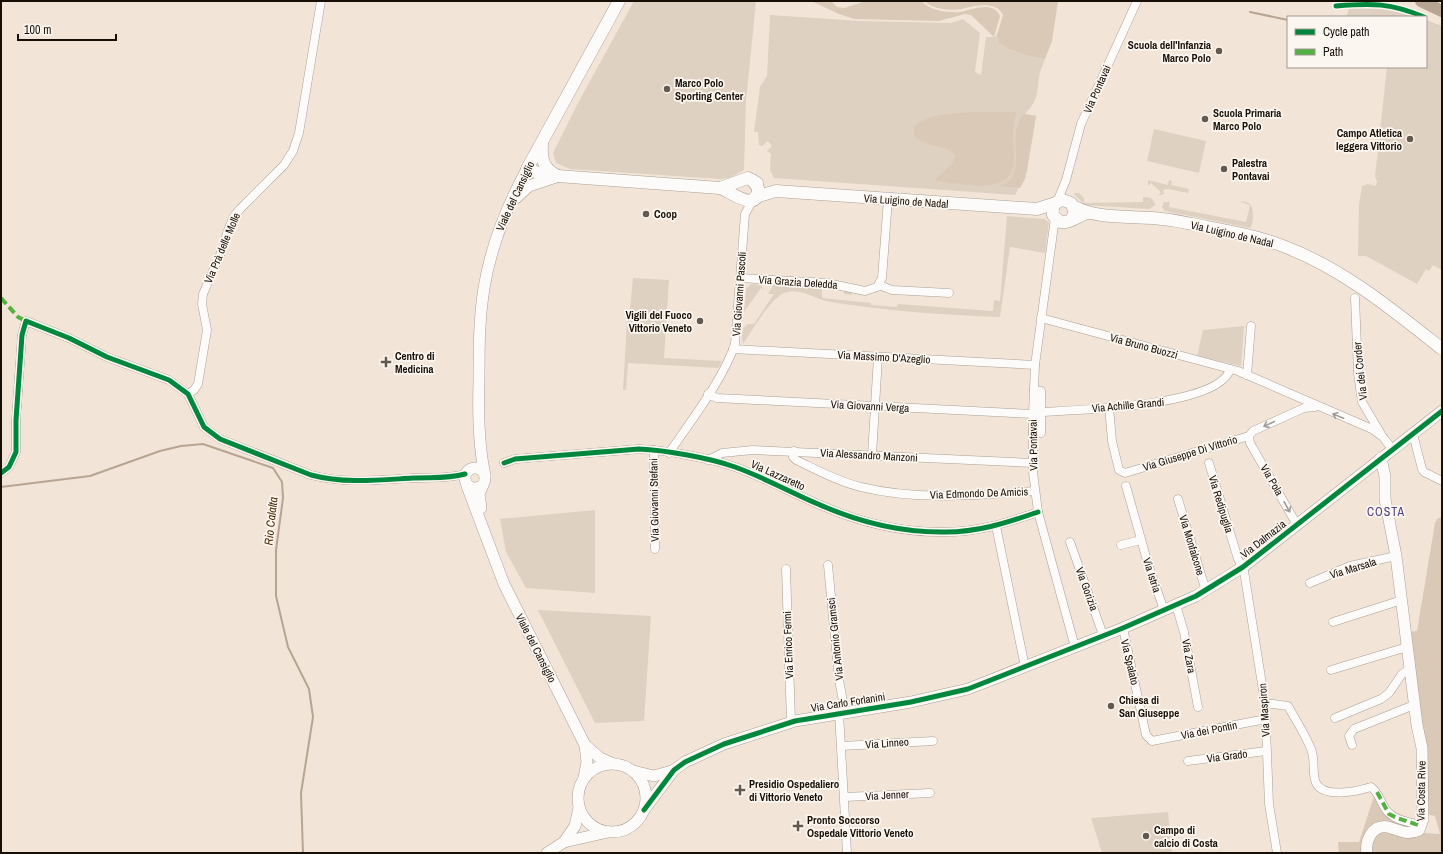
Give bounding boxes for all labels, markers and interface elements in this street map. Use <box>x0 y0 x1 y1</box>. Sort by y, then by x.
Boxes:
scale bar <box>18 16 116 42</box>
legend <box>1287 16 1427 68</box>
text: 100 m <box>24 22 51 38</box>
text: Cycle path <box>1323 24 1370 40</box>
place label: Scuola dell'Infanzia Marco Polo <box>1128 38 1211 65</box>
text: Path <box>1323 44 1343 60</box>
marker: Scuola dell'Infanzia Marco Polo <box>1214 46 1224 56</box>
street label: Via Pontavai <box>1080 63 1114 115</box>
place label: Marco Polo Sporting Center <box>675 76 744 103</box>
marker: Marco Polo Sporting Center <box>662 84 672 94</box>
place label: Scuola Primaria Marco Polo <box>1213 106 1281 133</box>
marker: Scuola Primaria Marco Polo <box>1200 114 1210 124</box>
place label: Campo Atletica leggera Vittorio <box>1336 126 1402 153</box>
marker: Campo Atletica leggera Vittorio <box>1405 134 1415 144</box>
place label: Palestra Pontavai <box>1232 156 1270 183</box>
street label: Viale del Cansiglio <box>493 159 537 233</box>
marker: Palestra Pontavai <box>1219 164 1229 174</box>
street label: Via Luigino de Nadal <box>863 191 949 211</box>
place label: Coop <box>654 207 678 221</box>
marker: Coop <box>641 209 651 219</box>
street label: Via Prà delle Molle <box>201 210 243 286</box>
street label: Via Luigino de Nadal <box>1189 218 1275 250</box>
street label: Via Giovanni Pascoli <box>729 251 749 337</box>
street label: Via Grazia Deledda <box>758 272 838 292</box>
place label: Vigili del Fuoco Vittorio Veneto <box>625 308 692 335</box>
marker: Vigili del Fuoco Vittorio Veneto <box>695 316 705 326</box>
street label: Via Bruno Buozzi <box>1108 330 1180 362</box>
street label: Via dei Corder <box>1350 341 1370 401</box>
street label: Via Massimo D'Azeglio <box>837 348 931 366</box>
place label: Centro di Medicina <box>395 349 435 376</box>
marker: Centro di Medicina <box>380 356 392 368</box>
street label: Via Achille Grandi <box>1091 395 1165 415</box>
street label: Via Giovanni Verga <box>830 397 910 415</box>
one-way arrow <box>1333 411 1345 419</box>
street label: Via Pontavai <box>1026 419 1040 471</box>
one-way arrow <box>1264 421 1276 428</box>
street label: Via Giuseppe Di Vittorio <box>1141 432 1239 474</box>
street label: Via Alessandro Manzoni <box>820 445 918 465</box>
street label: Via Lazzaretto <box>749 457 807 493</box>
street label: Via Giovanni Stefani <box>646 458 662 542</box>
street label: Via Pola <box>1257 462 1287 498</box>
street label: Via Redipuglia <box>1206 473 1236 535</box>
street label: Via Edmondo De Amicis <box>930 484 1029 502</box>
water label: Rio Calalta <box>260 495 282 546</box>
one-way arrow <box>1284 501 1291 513</box>
district label: COSTA <box>1367 504 1405 520</box>
street label: Via Monfalcone <box>1176 513 1208 577</box>
street label: Via Dalmazia <box>1237 517 1289 561</box>
street label: Via Marsala <box>1328 554 1378 582</box>
street label: Via Istria <box>1140 556 1164 594</box>
street label: Via Gorizia <box>1073 565 1101 613</box>
street label: Via Antonio Gramsci <box>824 597 846 681</box>
street label: Viale del Cansiglio <box>513 611 559 685</box>
street label: Via Enrico Fermi <box>780 611 796 679</box>
street label: Via Spalato <box>1118 638 1142 686</box>
street label: Via Zara <box>1179 638 1199 674</box>
street label: Via Maspiron <box>1255 683 1273 737</box>
street label: Via Carlo Forlanini <box>810 689 886 715</box>
place label: Chiesa di San Giuseppe <box>1119 693 1179 720</box>
marker: Chiesa di San Giuseppe <box>1106 701 1116 711</box>
street label: Via dei Pontin <box>1180 718 1238 742</box>
street label: Via Linneo <box>865 735 909 751</box>
street label: Via Grado <box>1206 747 1248 765</box>
street label: Via Costa Rive <box>1413 761 1429 821</box>
place label: Presidio Ospedaliero di Vittorio Veneto <box>749 777 840 804</box>
marker: Presidio Ospedaliero di Vittorio Veneto <box>734 784 746 796</box>
street label: Via Jenner <box>865 787 909 803</box>
place label: Pronto Soccorso Ospedale Vittorio Veneto <box>807 813 914 840</box>
marker: Pronto Soccorso Ospedale Vittorio Veneto <box>792 820 804 832</box>
place label: Campo di calcio di Costa <box>1154 823 1218 850</box>
marker: Campo di calcio di Costa <box>1141 831 1151 841</box>

